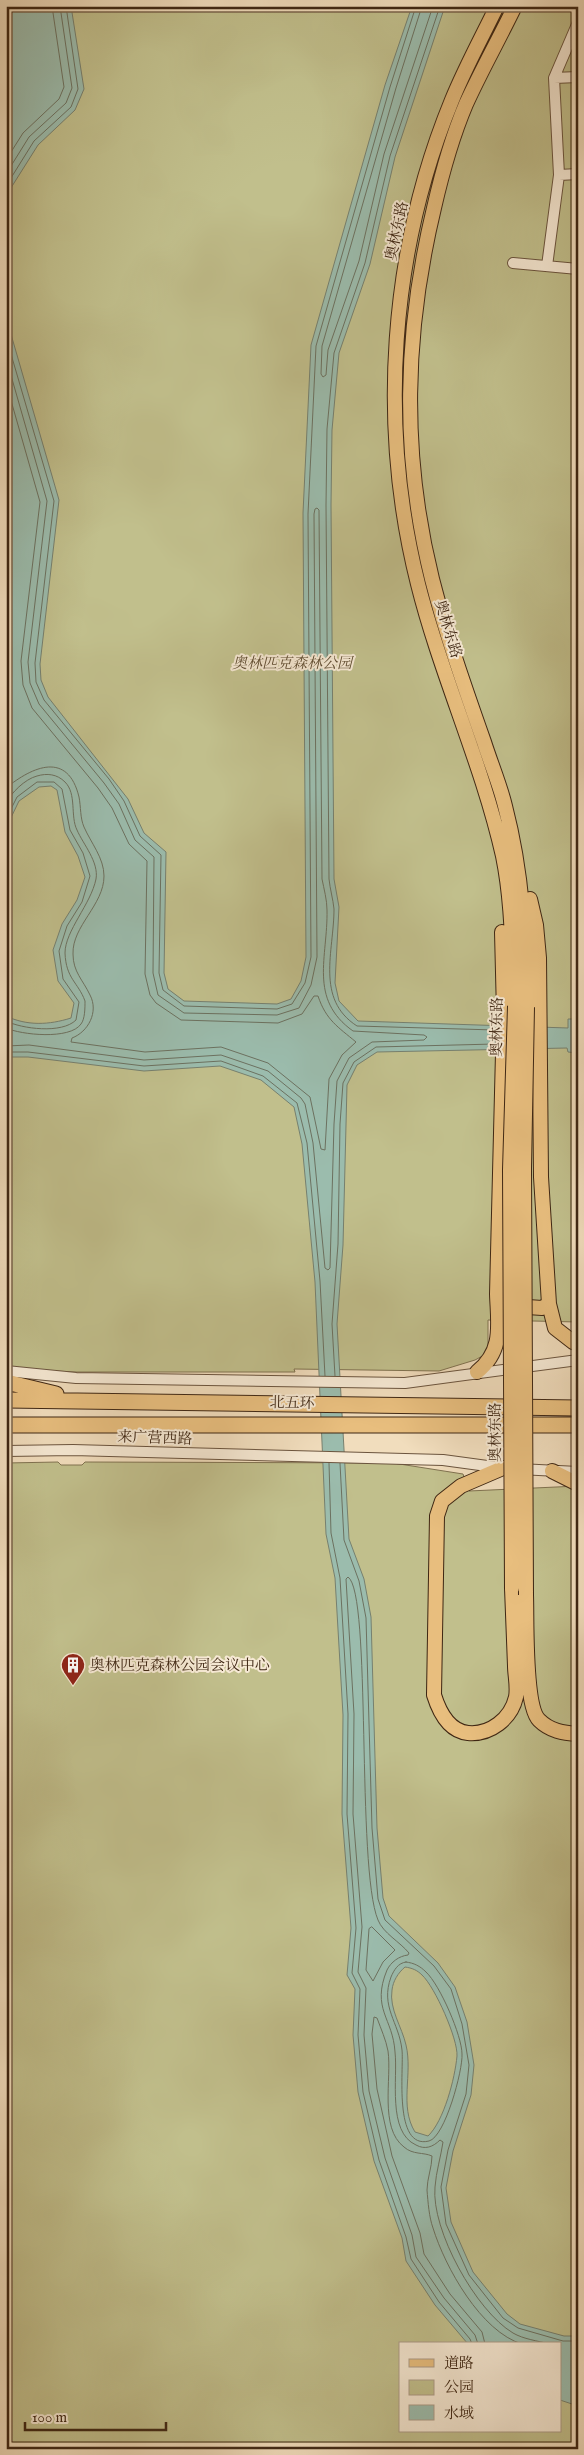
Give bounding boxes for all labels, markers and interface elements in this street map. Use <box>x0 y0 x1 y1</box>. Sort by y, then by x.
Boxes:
street label: 奥林东路 <box>381 200 413 262</box>
street label: 奥林东路 <box>430 598 466 660</box>
park label: 奥林匹克森林公园 <box>232 654 354 673</box>
street label: 奥林东路 <box>487 997 507 1057</box>
street label: 北五环 <box>269 1393 315 1413</box>
street label: 奥林东路 <box>486 1402 505 1462</box>
street label: 来广营西路 <box>117 1427 193 1449</box>
building icon: 奥林匹克森林公园会议中心 <box>60 1652 86 1686</box>
place label: 奥林匹克森林公园会议中心 <box>90 1656 270 1675</box>
legend <box>399 2342 562 2432</box>
text: 道路 <box>444 2354 474 2373</box>
text: 公园 <box>444 2378 474 2397</box>
scale bar <box>25 2400 166 2432</box>
text: 水域 <box>444 2404 474 2423</box>
text: 100 m <box>32 2408 68 2427</box>

